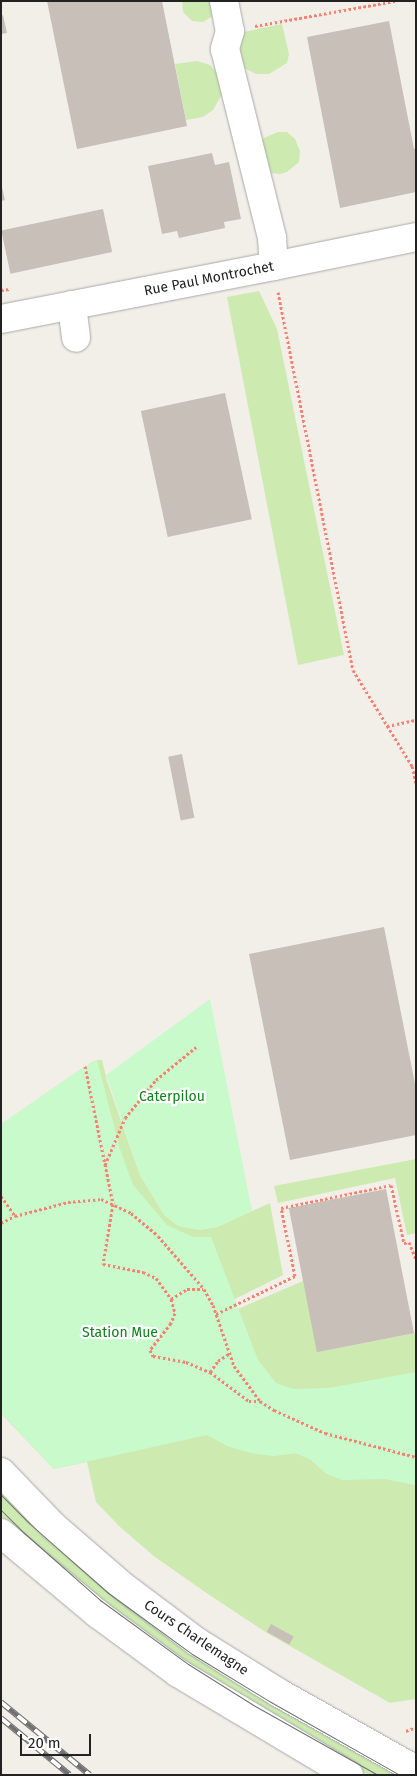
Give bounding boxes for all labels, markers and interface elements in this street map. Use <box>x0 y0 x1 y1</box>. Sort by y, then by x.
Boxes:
street label: Rue Paul Montrochet <box>143 258 275 300</box>
park label: Caterpilou <box>139 1089 205 1105</box>
park label: Station Mue <box>82 1325 158 1341</box>
street label: Cours Charlemagne <box>141 1597 251 1679</box>
scale bar <box>22 1724 94 1756</box>
text: 20 m <box>28 1734 61 1752</box>

